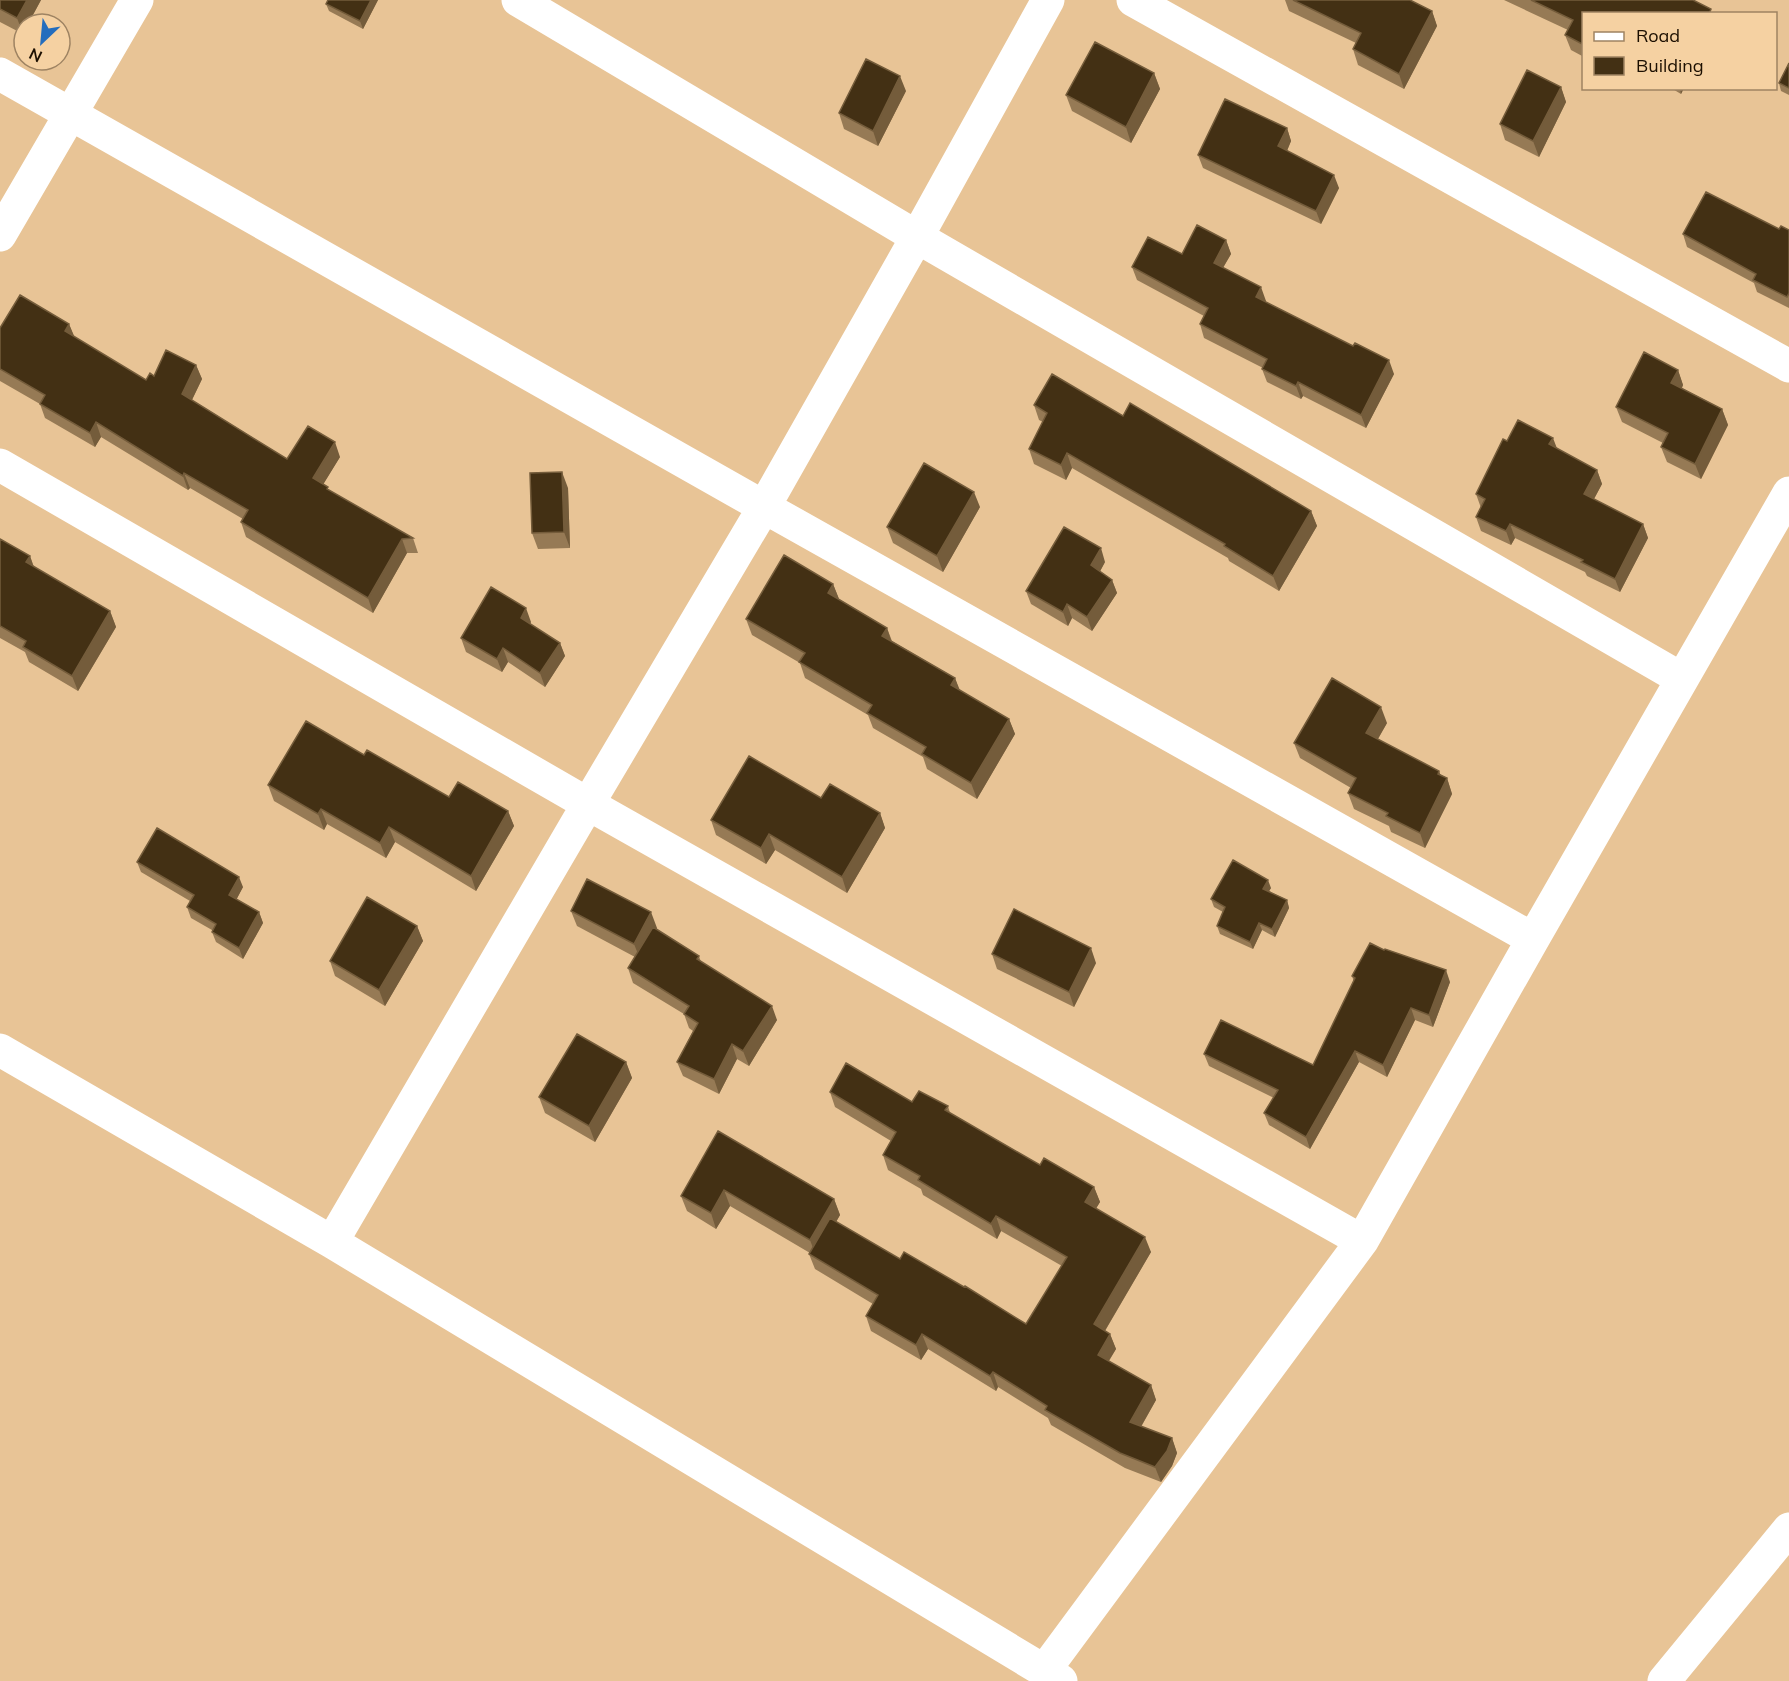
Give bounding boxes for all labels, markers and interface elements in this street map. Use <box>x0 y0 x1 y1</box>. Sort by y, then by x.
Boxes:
north arrow <box>12 12 72 72</box>
legend <box>1582 12 1777 90</box>
text: Road <box>1636 24 1680 47</box>
text: N <box>26 44 45 67</box>
text: Building <box>1636 54 1704 77</box>

